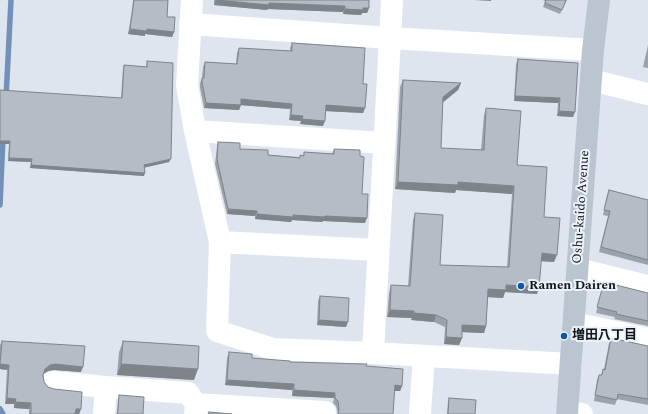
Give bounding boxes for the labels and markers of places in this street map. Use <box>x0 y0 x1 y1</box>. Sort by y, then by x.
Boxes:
place label: Ramen Dairen <box>529 278 616 294</box>
marker: Ramen Dairen <box>516 281 526 291</box>
place label: 増田八丁目 <box>572 328 637 344</box>
marker: 増田八丁目 <box>559 331 569 341</box>

